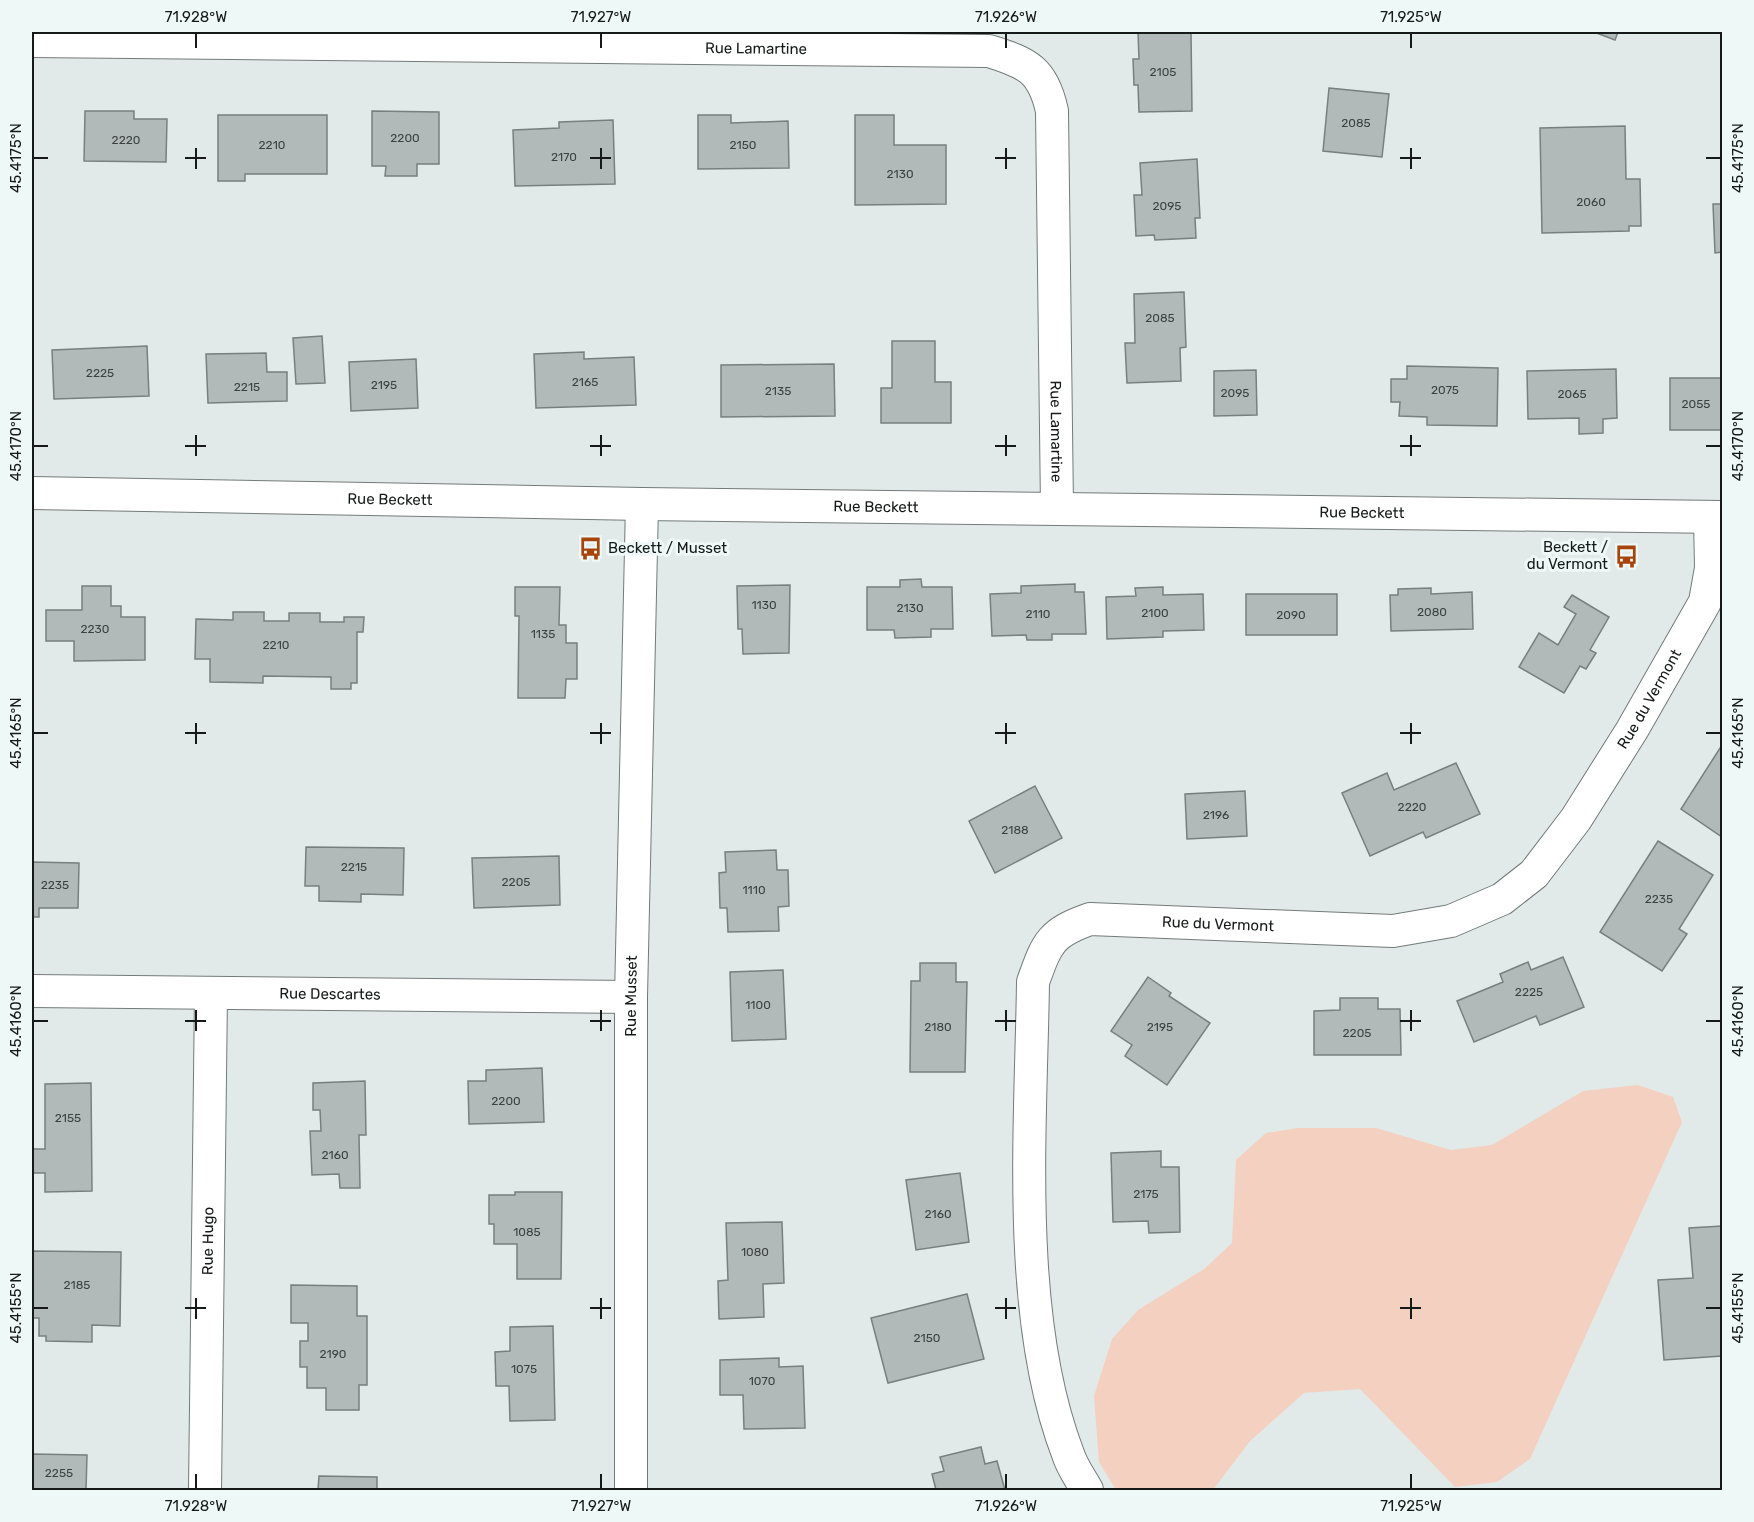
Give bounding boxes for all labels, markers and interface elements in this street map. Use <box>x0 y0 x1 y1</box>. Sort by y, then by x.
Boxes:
text: 71.928°W <box>165 8 227 26</box>
text: 71.927°W <box>571 8 631 26</box>
text: 71.926°W <box>975 8 1037 26</box>
text: 71.925°W <box>1380 8 1442 26</box>
street label: Rue Lamartine <box>705 39 807 58</box>
house number: 2105 <box>1150 65 1176 79</box>
house number: 2085 <box>1341 116 1371 130</box>
text: 45.4175°N <box>7 123 25 193</box>
text: 45.4175°N <box>1729 123 1747 193</box>
house number: 2200 <box>390 131 420 145</box>
house number: 2220 <box>112 133 140 147</box>
house number: 2210 <box>259 138 285 152</box>
house number: 2150 <box>730 138 756 152</box>
house number: 2170 <box>551 150 577 164</box>
house number: 2130 <box>886 167 914 181</box>
house number: 2060 <box>1576 195 1606 209</box>
house number: 2095 <box>1153 199 1181 213</box>
house number: 2085 <box>1145 311 1175 325</box>
house number: 2225 <box>86 366 114 380</box>
house number: 2165 <box>572 375 598 389</box>
house number: 2195 <box>371 378 397 392</box>
house number: 2215 <box>234 380 260 394</box>
street label: Rue Lamartine <box>1046 380 1066 483</box>
house number: 2075 <box>1431 383 1459 397</box>
house number: 2135 <box>765 384 791 398</box>
house number: 2095 <box>1221 386 1249 400</box>
house number: 2065 <box>1557 387 1587 401</box>
house number: 2055 <box>1682 397 1710 411</box>
text: 45.4170°N <box>7 411 25 481</box>
text: 45.4170°N <box>1729 411 1747 481</box>
street label: Rue Beckett <box>347 490 433 509</box>
street label: Rue Beckett <box>833 497 919 516</box>
street label: Rue Beckett <box>1319 503 1405 522</box>
bus stop icon: Beckett / Musset <box>577 535 603 561</box>
place label: Beckett / du Vermont <box>1527 538 1608 573</box>
place label: Beckett / Musset <box>608 539 727 557</box>
bus stop icon: Beckett / du Vermont <box>1613 543 1639 569</box>
house number: 1130 <box>751 598 777 612</box>
house number: 2130 <box>896 601 924 615</box>
house number: 2080 <box>1417 605 1447 619</box>
house number: 2100 <box>1141 606 1169 620</box>
house number: 2110 <box>1026 607 1050 621</box>
house number: 2090 <box>1276 608 1306 622</box>
house number: 2230 <box>81 622 109 636</box>
house number: 1135 <box>531 627 555 641</box>
house number: 2210 <box>263 638 289 652</box>
street label: Rue du Vermont <box>1613 646 1685 752</box>
text: 45.4165°N <box>7 697 25 769</box>
text: 45.4165°N <box>1729 697 1747 769</box>
house number: 2220 <box>1398 800 1426 814</box>
house number: 2196 <box>1203 808 1229 822</box>
house number: 2188 <box>1001 823 1029 837</box>
house number: 2215 <box>341 860 367 874</box>
house number: 2205 <box>502 875 530 889</box>
house number: 2235 <box>41 878 69 892</box>
house number: 1110 <box>742 883 766 897</box>
house number: 2235 <box>1645 892 1673 906</box>
street label: Rue du Vermont <box>1162 913 1275 935</box>
street label: Rue Musset <box>622 955 641 1037</box>
street label: Rue Descartes <box>279 984 381 1003</box>
text: 45.4160°N <box>7 985 25 1057</box>
house number: 2225 <box>1515 985 1543 999</box>
text: 45.4160°N <box>1729 985 1747 1057</box>
house number: 1100 <box>745 998 771 1012</box>
house number: 2180 <box>924 1020 952 1034</box>
house number: 2195 <box>1147 1020 1173 1034</box>
house number: 2205 <box>1343 1026 1371 1040</box>
house number: 2200 <box>491 1094 521 1108</box>
house number: 2155 <box>55 1111 81 1125</box>
house number: 2160 <box>321 1148 349 1162</box>
house number: 2175 <box>1133 1187 1159 1201</box>
street label: Rue Hugo <box>199 1207 217 1275</box>
house number: 2160 <box>924 1207 952 1221</box>
house number: 1085 <box>513 1225 541 1239</box>
house number: 1080 <box>741 1245 769 1259</box>
text: 45.4155°N <box>7 1272 25 1344</box>
text: 45.4155°N <box>1729 1272 1747 1344</box>
house number: 2185 <box>64 1278 90 1292</box>
house number: 2150 <box>914 1331 940 1345</box>
house number: 2190 <box>320 1347 346 1361</box>
house number: 1075 <box>511 1362 537 1376</box>
house number: 1070 <box>749 1374 775 1388</box>
house number: 2255 <box>45 1466 73 1480</box>
text: 71.928°W <box>165 1497 227 1515</box>
text: 71.927°W <box>571 1497 631 1515</box>
text: 71.926°W <box>975 1497 1037 1515</box>
text: 71.925°W <box>1380 1497 1442 1515</box>

